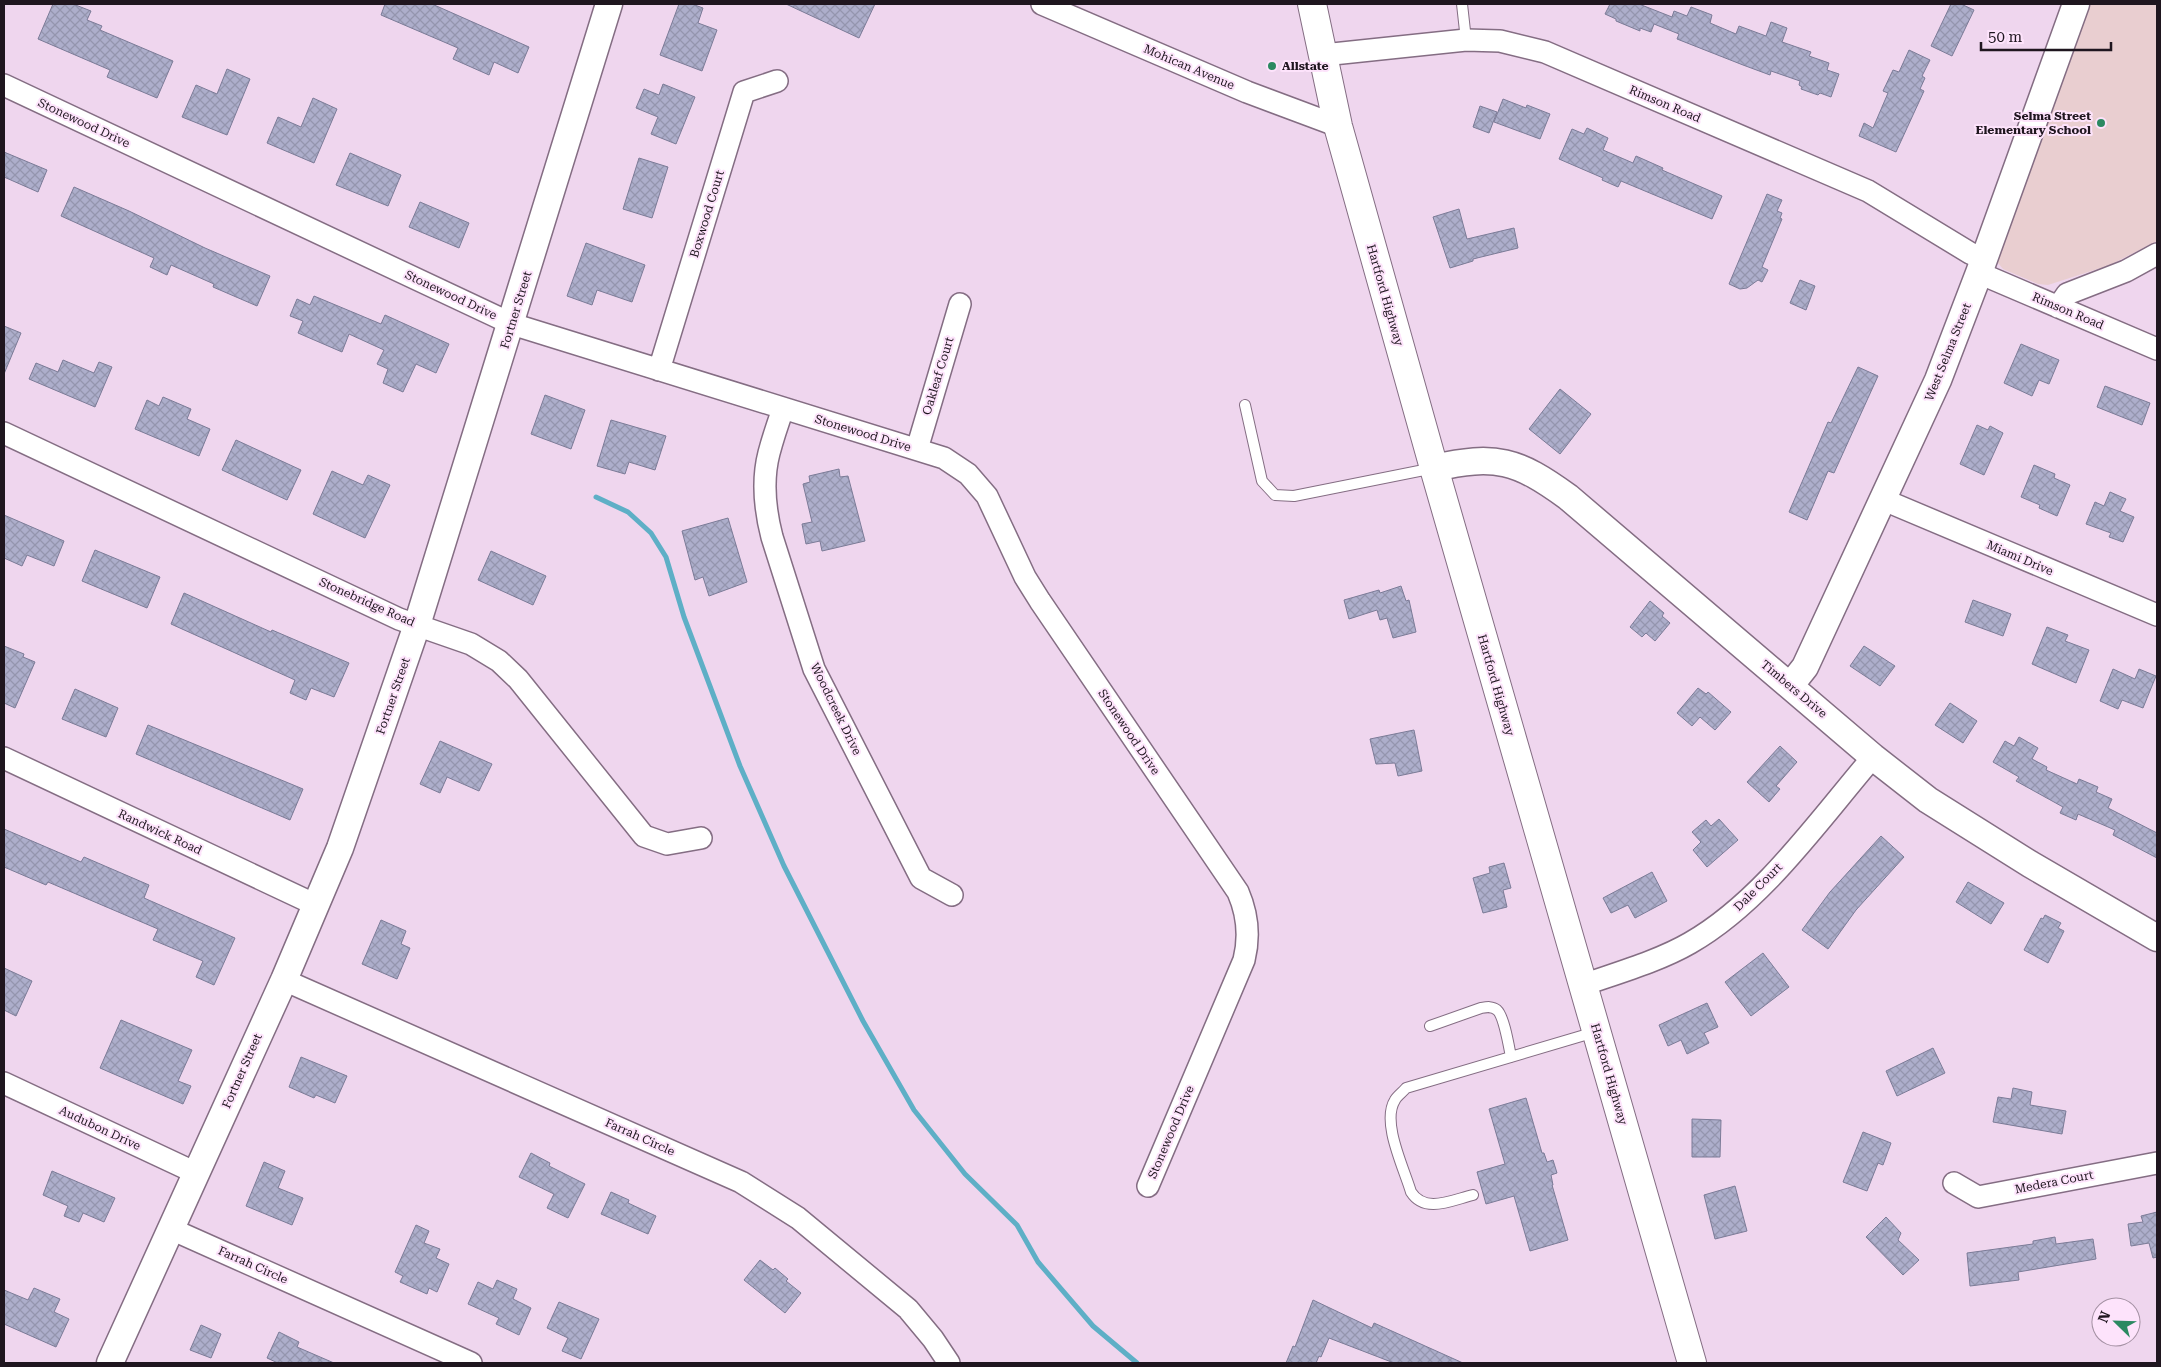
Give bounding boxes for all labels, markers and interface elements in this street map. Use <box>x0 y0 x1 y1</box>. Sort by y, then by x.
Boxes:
scale bar <box>1981 20 2111 52</box>
text: 50 m <box>1988 28 2023 46</box>
street label: Mohican Avenue <box>1141 42 1237 93</box>
place label: Allstate <box>1282 59 1329 73</box>
marker: Allstate <box>1266 60 1278 72</box>
street label: Rimson Road <box>1627 83 1703 125</box>
street label: Stonewood Drive <box>36 96 133 151</box>
place label: Selma Street Elementary School <box>1976 109 2091 137</box>
marker: Selma Street Elementary School <box>2095 117 2107 129</box>
street label: Boxwood Court <box>687 168 727 259</box>
street label: Hartford Highway <box>1364 243 1406 348</box>
street label: Stonewood Drive <box>403 268 500 323</box>
street label: Fortner Street <box>498 269 535 350</box>
street label: Rimson Road <box>2030 290 2106 332</box>
street label: West Selma Street <box>1922 301 1974 403</box>
street label: Oakleaf Court <box>919 335 957 417</box>
street label: Stonewood Drive <box>813 412 913 454</box>
street label: Miami Drive <box>1985 538 2056 578</box>
street label: Stonebridge Road <box>317 575 417 629</box>
street label: Hartford Highway <box>1475 633 1517 738</box>
street label: Fortner Street <box>373 655 413 736</box>
street label: Timbers Drive <box>1758 657 1830 721</box>
street label: Woodcreek Drive <box>808 661 865 758</box>
street label: Stonewood Drive <box>1095 687 1163 778</box>
street label: Randwick Road <box>116 806 204 858</box>
street label: Dale Court <box>1731 860 1785 914</box>
street label: Hartford Highway <box>1588 1022 1630 1127</box>
street label: Fortner Street <box>219 1031 265 1111</box>
street label: Stonewood Drive <box>1145 1083 1197 1181</box>
street label: Audubon Drive <box>57 1103 143 1153</box>
street label: Farrah Circle <box>603 1115 677 1159</box>
street label: Medera Court <box>2014 1167 2095 1196</box>
street label: Farrah Circle <box>216 1243 290 1287</box>
north arrow <box>2091 1297 2141 1347</box>
text: N <box>2095 1309 2114 1325</box>

